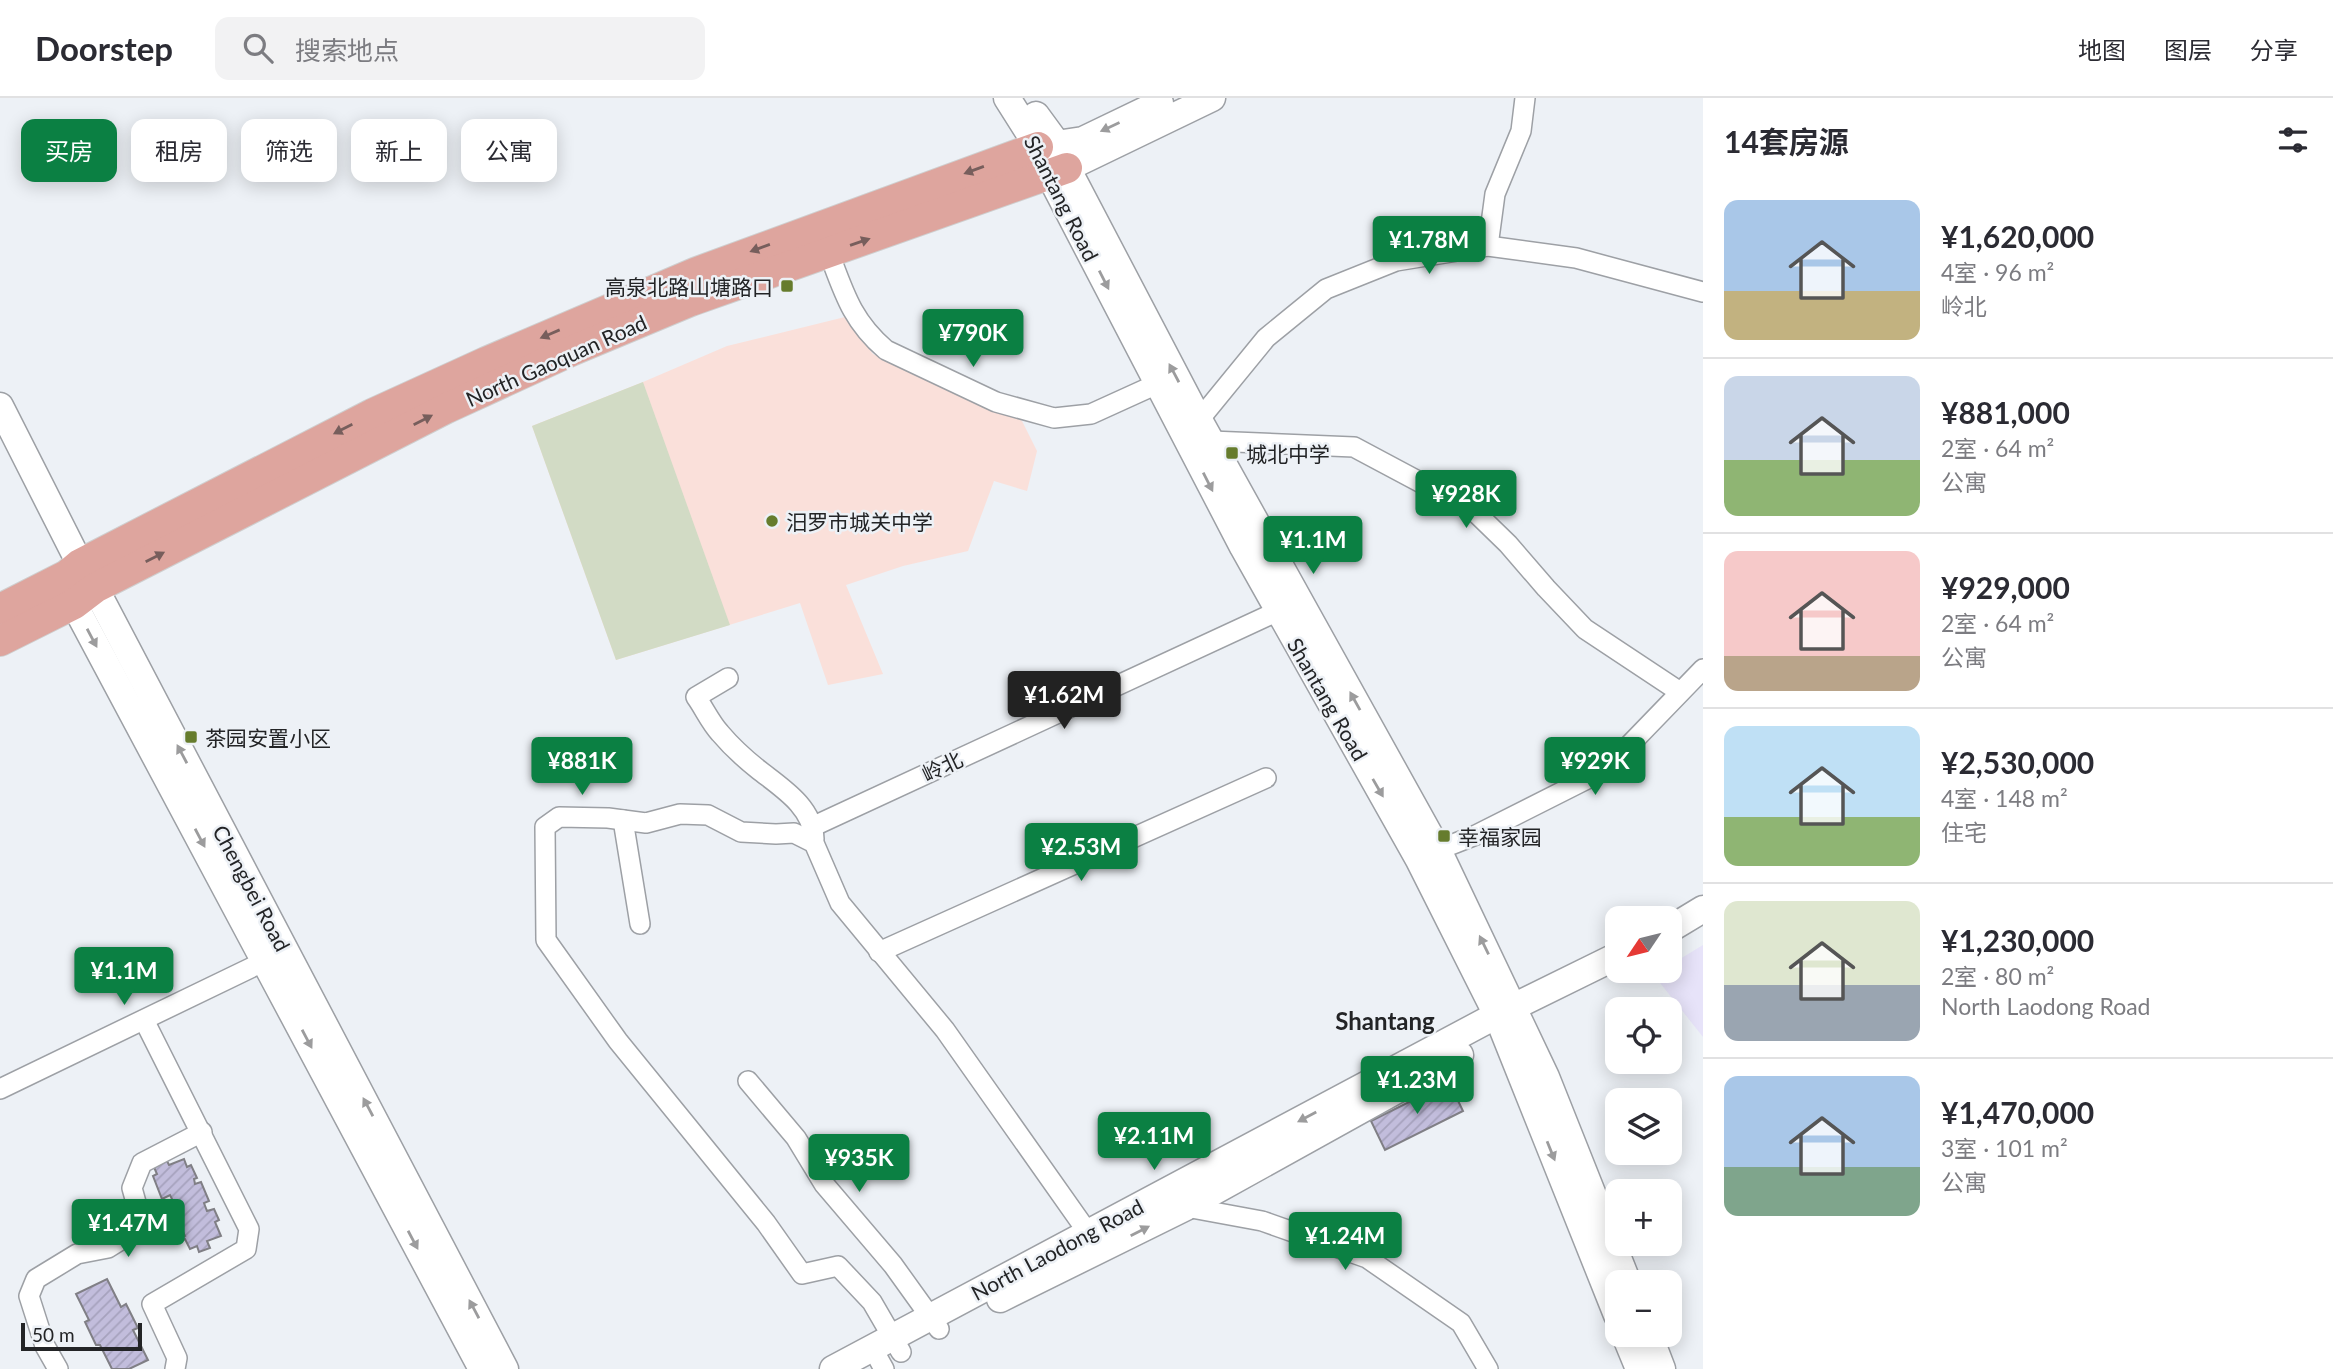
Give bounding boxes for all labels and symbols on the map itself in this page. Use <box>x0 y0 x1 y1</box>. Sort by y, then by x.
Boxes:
one-way arrow <box>1100 121 1120 133</box>
street label: Shantang Road <box>1020 131 1104 265</box>
one-way arrow <box>963 165 984 176</box>
pin: ¥1.78M <box>1372 216 1486 276</box>
one-way arrow <box>850 236 871 247</box>
one-way arrow <box>750 243 771 254</box>
one-way arrow <box>1098 270 1109 290</box>
place label: 高泉北路山塘路口 <box>605 274 773 299</box>
marker: 高泉北路山塘路口 <box>779 278 795 294</box>
street label: North Gaoquan Road <box>462 309 650 411</box>
pin: ¥790K <box>924 310 1022 369</box>
one-way arrow <box>539 329 560 340</box>
one-way arrow <box>1169 363 1180 383</box>
one-way arrow <box>413 415 433 426</box>
one-way arrow <box>332 422 352 434</box>
place label: 城北中学 <box>1246 441 1330 466</box>
marker: 城北中学 <box>1224 445 1240 461</box>
pin: ¥928K <box>1417 470 1515 530</box>
one-way arrow <box>1203 472 1214 492</box>
place label: 汨罗市城关中学 <box>786 509 933 534</box>
marker: 汨罗市城关中学 <box>764 513 780 529</box>
pin: ¥1.1M <box>1264 517 1362 576</box>
one-way arrow <box>145 552 165 563</box>
one-way arrow <box>86 628 98 648</box>
street label: Shantang Road <box>1283 633 1373 765</box>
pin: ¥1.62M <box>1007 672 1121 731</box>
one-way arrow <box>1349 691 1361 710</box>
place label: 茶园安置小区 <box>205 725 331 750</box>
marker: 茶园安置小区 <box>183 729 199 745</box>
pin: ¥881K <box>533 738 631 797</box>
pin: ¥929K <box>1546 738 1644 797</box>
one-way arrow <box>176 744 188 764</box>
street label: 岭北 <box>918 746 966 786</box>
one-way arrow <box>1372 778 1384 798</box>
street label: Chengbei Road <box>208 821 296 955</box>
pin: ¥2.53M <box>1024 824 1138 883</box>
place label: 幸福家园 <box>1458 824 1542 849</box>
one-way arrow <box>194 828 205 848</box>
marker: 幸福家园 <box>1436 828 1452 844</box>
north arrow <box>1605 906 1682 984</box>
one-way arrow <box>1478 935 1489 955</box>
pin: ¥1.1M <box>75 948 173 1007</box>
district label: Shantang <box>1335 1006 1435 1035</box>
one-way arrow <box>301 1029 312 1049</box>
pin: ¥1.23M <box>1360 1056 1474 1116</box>
one-way arrow <box>362 1097 373 1117</box>
one-way arrow <box>1297 1111 1317 1122</box>
pin: ¥2.11M <box>1097 1112 1211 1172</box>
pin: ¥935K <box>810 1134 908 1194</box>
one-way arrow <box>1546 1141 1557 1162</box>
street label: North Laodong Road <box>967 1193 1147 1305</box>
pin: ¥1.47M <box>71 1200 185 1259</box>
pin: ¥1.24M <box>1288 1212 1402 1272</box>
one-way arrow <box>1130 1225 1150 1236</box>
one-way arrow <box>408 1230 419 1250</box>
one-way arrow <box>468 1298 480 1318</box>
scale bar <box>21 1320 142 1352</box>

